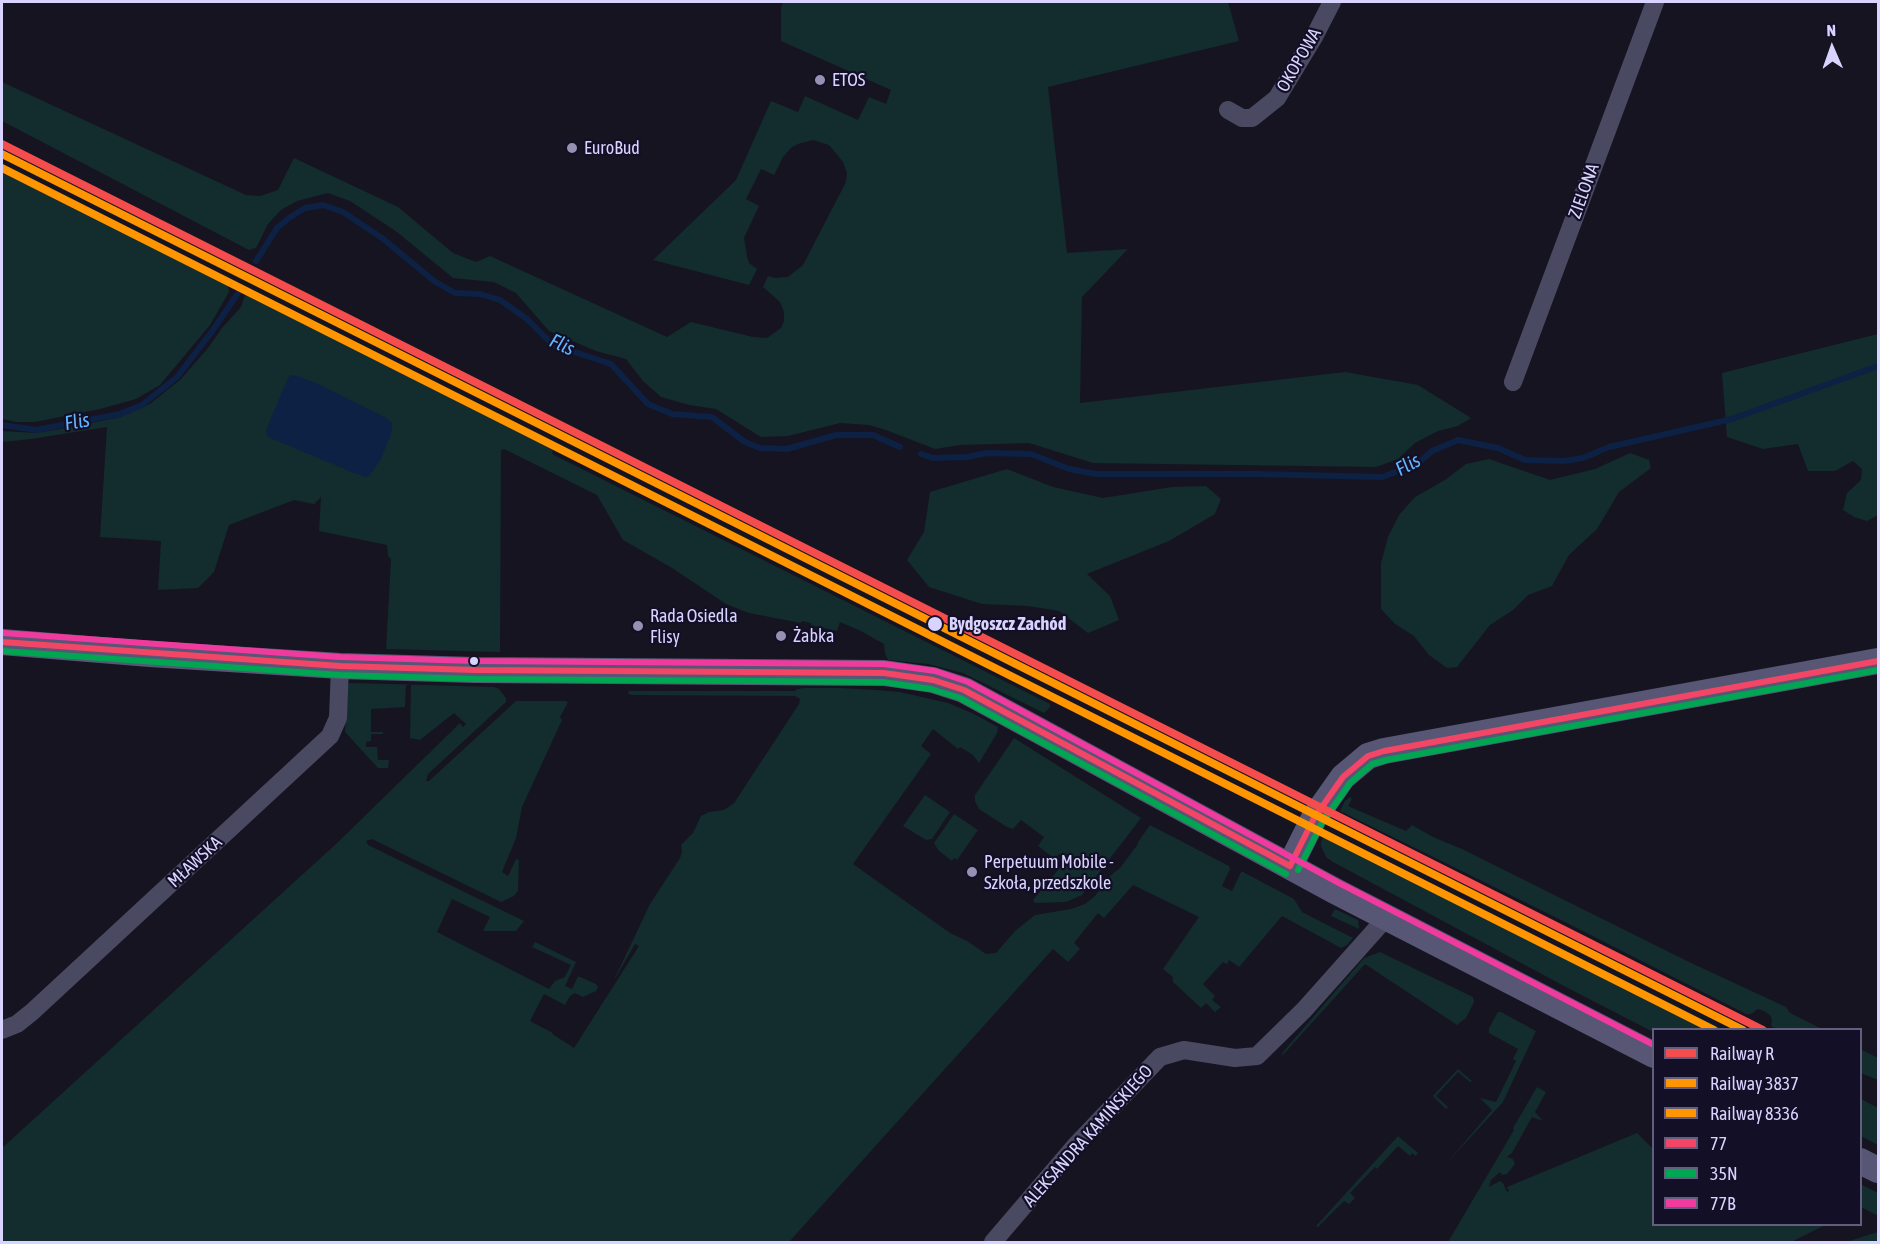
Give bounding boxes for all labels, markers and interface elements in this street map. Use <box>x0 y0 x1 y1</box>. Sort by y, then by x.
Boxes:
north arrow <box>1802 18 1862 78</box>
text: N <box>1826 21 1836 39</box>
street label: OKOPOWA <box>1272 24 1326 96</box>
place label: ETOS <box>832 69 865 91</box>
marker: ETOS <box>813 73 827 87</box>
place label: EuroBud <box>584 137 640 159</box>
marker: EuroBud <box>565 141 579 155</box>
street label: ZIELONA <box>1564 161 1604 221</box>
water label: Flis <box>546 329 578 361</box>
water label: Flis <box>63 408 91 436</box>
water label: Flis <box>1391 449 1425 481</box>
place label: Rada Osiedla Flisy <box>650 605 737 648</box>
place label: Bydgoszcz Zachód <box>949 613 1066 635</box>
marker: Bydgoszcz Zachód <box>926 615 944 633</box>
marker: Rada Osiedla Flisy <box>631 619 645 633</box>
place label: Żabka <box>793 625 834 647</box>
marker: Żabka <box>774 629 788 643</box>
unlabelled marker <box>468 655 480 667</box>
street label: MŁAWSKA <box>164 832 226 892</box>
place label: Perpetuum Mobile - Szkoła, przedszkole <box>984 851 1114 894</box>
marker: Perpetuum Mobile - Szkoła, przedszkole <box>965 865 979 879</box>
legend <box>1652 1028 1862 1226</box>
text: Railway R <box>1710 1043 1774 1064</box>
street label: ALEKSANDRA KAMIŃSKIEGO <box>1019 1061 1157 1211</box>
text: Railway 3837 <box>1710 1073 1799 1094</box>
text: Railway 8336 <box>1710 1103 1799 1124</box>
text: 77 <box>1710 1133 1727 1154</box>
text: 35N <box>1710 1163 1738 1184</box>
text: 77B <box>1710 1193 1735 1214</box>

